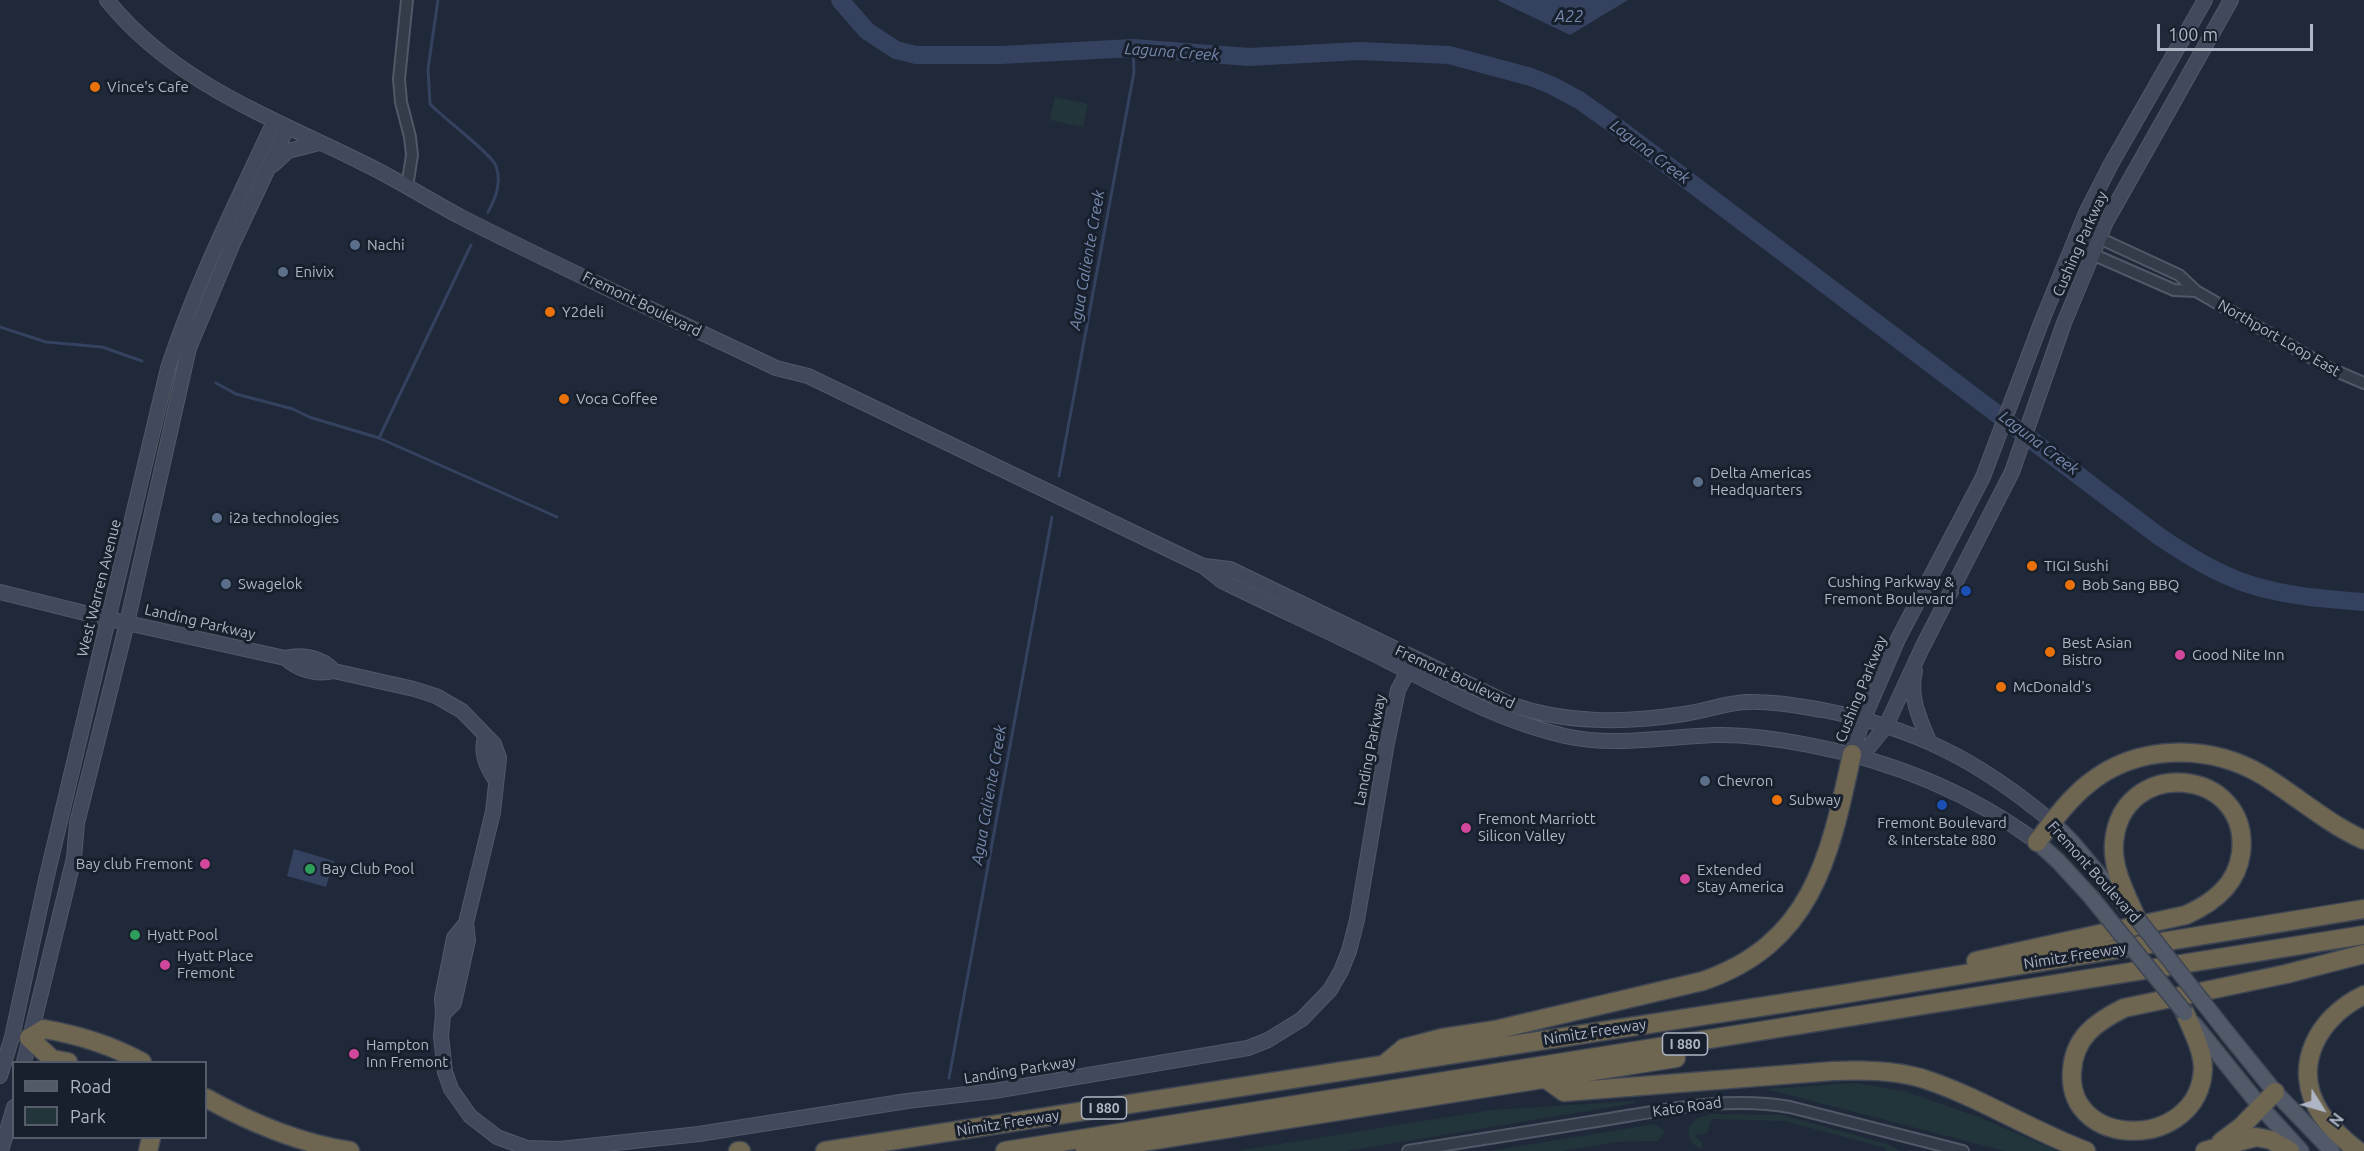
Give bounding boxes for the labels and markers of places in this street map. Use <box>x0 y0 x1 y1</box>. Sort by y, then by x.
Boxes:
place label: Vince's Cafe <box>107 78 189 96</box>
marker: Vince's Cafe <box>88 80 102 94</box>
place label: Nachi <box>367 236 405 254</box>
marker: Nachi <box>348 238 362 252</box>
place label: Enivix <box>295 263 334 281</box>
marker: Enivix <box>276 265 290 279</box>
place label: Y2deli <box>562 303 604 321</box>
marker: Y2deli <box>543 305 557 319</box>
place label: Voca Coffee <box>576 390 658 408</box>
marker: Voca Coffee <box>557 392 571 406</box>
place label: Delta Americas Headquarters <box>1710 464 1811 499</box>
marker: Delta Americas Headquarters <box>1691 475 1705 489</box>
place label: i2a technologies <box>229 509 339 527</box>
marker: i2a technologies <box>210 511 224 525</box>
place label: TIGI Sushi <box>2044 557 2109 575</box>
marker: TIGI Sushi <box>2025 559 2039 573</box>
place label: Cushing Parkway & Fremont Boulevard <box>1824 573 1954 608</box>
place label: Swagelok <box>238 575 302 593</box>
place label: Bob Sang BBQ <box>2082 576 2179 594</box>
marker: Swagelok <box>219 577 233 591</box>
marker: Bob Sang BBQ <box>2063 578 2077 592</box>
marker: Cushing Parkway & Fremont Boulevard <box>1959 584 1973 598</box>
place label: Best Asian Bistro <box>2062 634 2132 669</box>
marker: Best Asian Bistro <box>2043 645 2057 659</box>
place label: Good Nite Inn <box>2192 646 2285 664</box>
marker: Good Nite Inn <box>2173 648 2187 662</box>
place label: McDonald's <box>2013 678 2091 696</box>
marker: McDonald's <box>1994 680 2008 694</box>
place label: Chevron <box>1717 772 1773 790</box>
marker: Chevron <box>1698 774 1712 788</box>
place label: Subway <box>1789 791 1841 809</box>
marker: Subway <box>1770 793 1784 807</box>
marker: Fremont Boulevard & Interstate 880 <box>1935 798 1949 812</box>
place label: Fremont Marriott Silicon Valley <box>1478 810 1596 845</box>
place label: Fremont Boulevard & Interstate 880 <box>1877 814 2007 849</box>
marker: Fremont Marriott Silicon Valley <box>1459 821 1473 835</box>
place label: Bay club Fremont <box>76 855 193 873</box>
marker: Bay club Fremont <box>198 857 212 871</box>
place label: Bay Club Pool <box>322 860 414 878</box>
place label: Extended Stay America <box>1697 861 1784 896</box>
marker: Bay Club Pool <box>303 862 317 876</box>
marker: Extended Stay America <box>1678 872 1692 886</box>
place label: Hyatt Pool <box>147 926 218 944</box>
marker: Hyatt Pool <box>128 928 142 942</box>
place label: Hyatt Place Fremont <box>177 947 253 982</box>
marker: Hyatt Place Fremont <box>158 958 172 972</box>
place label: Hampton Inn Fremont <box>366 1036 448 1071</box>
marker: Hampton Inn Fremont <box>347 1047 361 1061</box>

